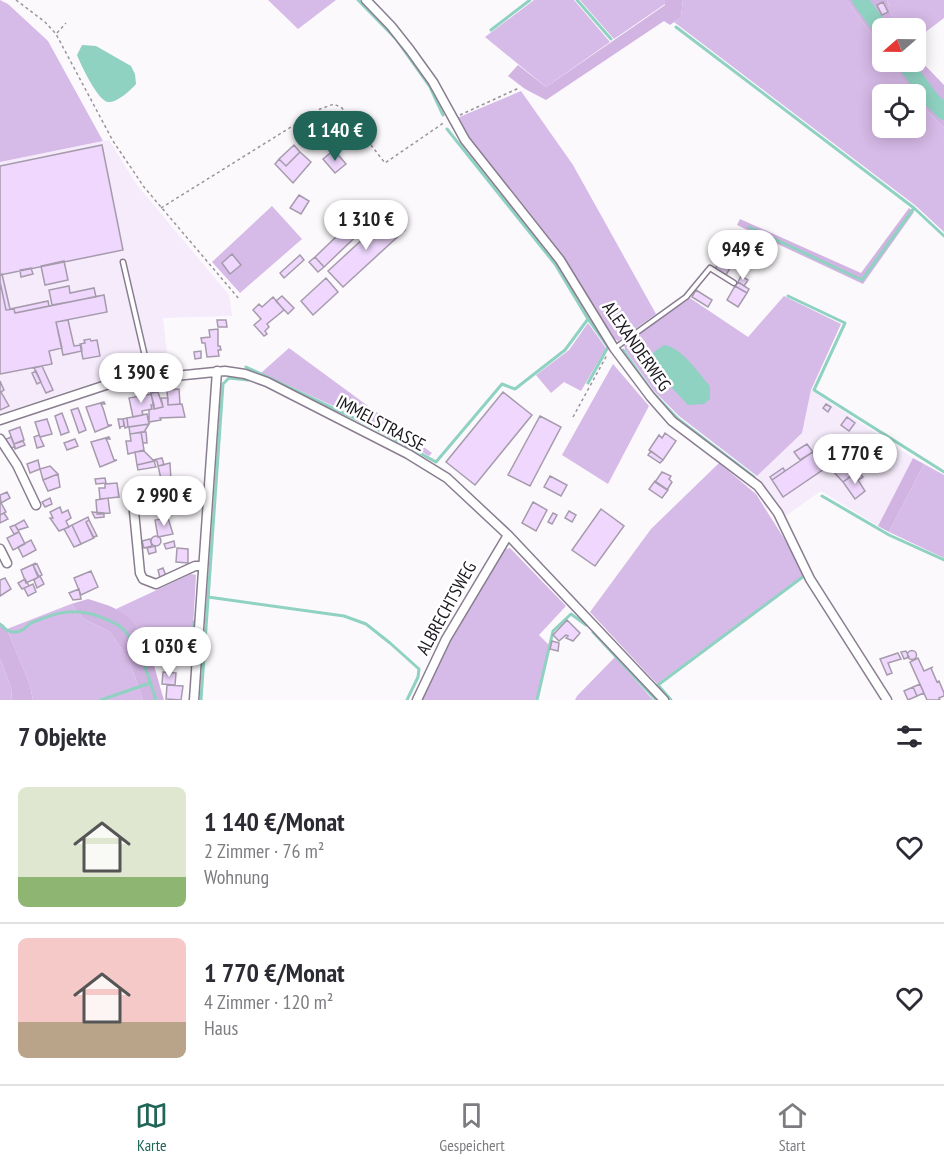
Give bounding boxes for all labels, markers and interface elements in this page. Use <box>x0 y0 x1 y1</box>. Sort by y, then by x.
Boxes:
north arrow <box>872 18 926 72</box>
map controls <box>872 18 926 138</box>
button: locate <box>872 84 926 138</box>
pin: 1 140 € <box>280 111 390 162</box>
text: 1 140 € <box>307 117 363 143</box>
pin: 1 310 € <box>311 200 421 251</box>
text: 1 310 € <box>338 206 394 232</box>
pin: 949 € <box>701 230 785 281</box>
text: 949 € <box>722 236 764 262</box>
street label: ALEXANDERWEG <box>598 297 676 395</box>
pin: 1 390 € <box>86 353 196 404</box>
text: 1 390 € <box>113 359 169 385</box>
street label: IMMELSTRASSE <box>332 390 430 456</box>
pin: 1 770 € <box>800 434 910 485</box>
text: 1 770 € <box>827 440 883 466</box>
pin: 2 990 € <box>109 476 219 527</box>
text: 2 990 € <box>136 482 192 508</box>
street label: ALBRECHTSWEG <box>411 557 481 659</box>
pin: 1 030 € <box>114 627 224 678</box>
text: 1 030 € <box>141 633 197 659</box>
text: 7 Objekte <box>18 720 107 753</box>
icon: filters <box>893 720 926 753</box>
text: 1 140 €/Monat <box>204 805 345 838</box>
icon: home <box>66 811 138 883</box>
icon: heart <box>893 831 926 864</box>
text: 2 Zimmer · 76 m² <box>204 838 324 864</box>
text: Wohnung <box>204 864 269 890</box>
text: 1 770 €/Monat <box>204 956 345 989</box>
icon: home <box>66 962 138 1034</box>
icon: heart <box>893 982 926 1015</box>
text: 4 Zimmer · 120 m² <box>204 989 333 1015</box>
text: Haus <box>204 1015 238 1041</box>
tab: Karte <box>135 1099 168 1155</box>
tab: Gespeichert <box>439 1099 505 1155</box>
tab: Start <box>776 1099 809 1155</box>

